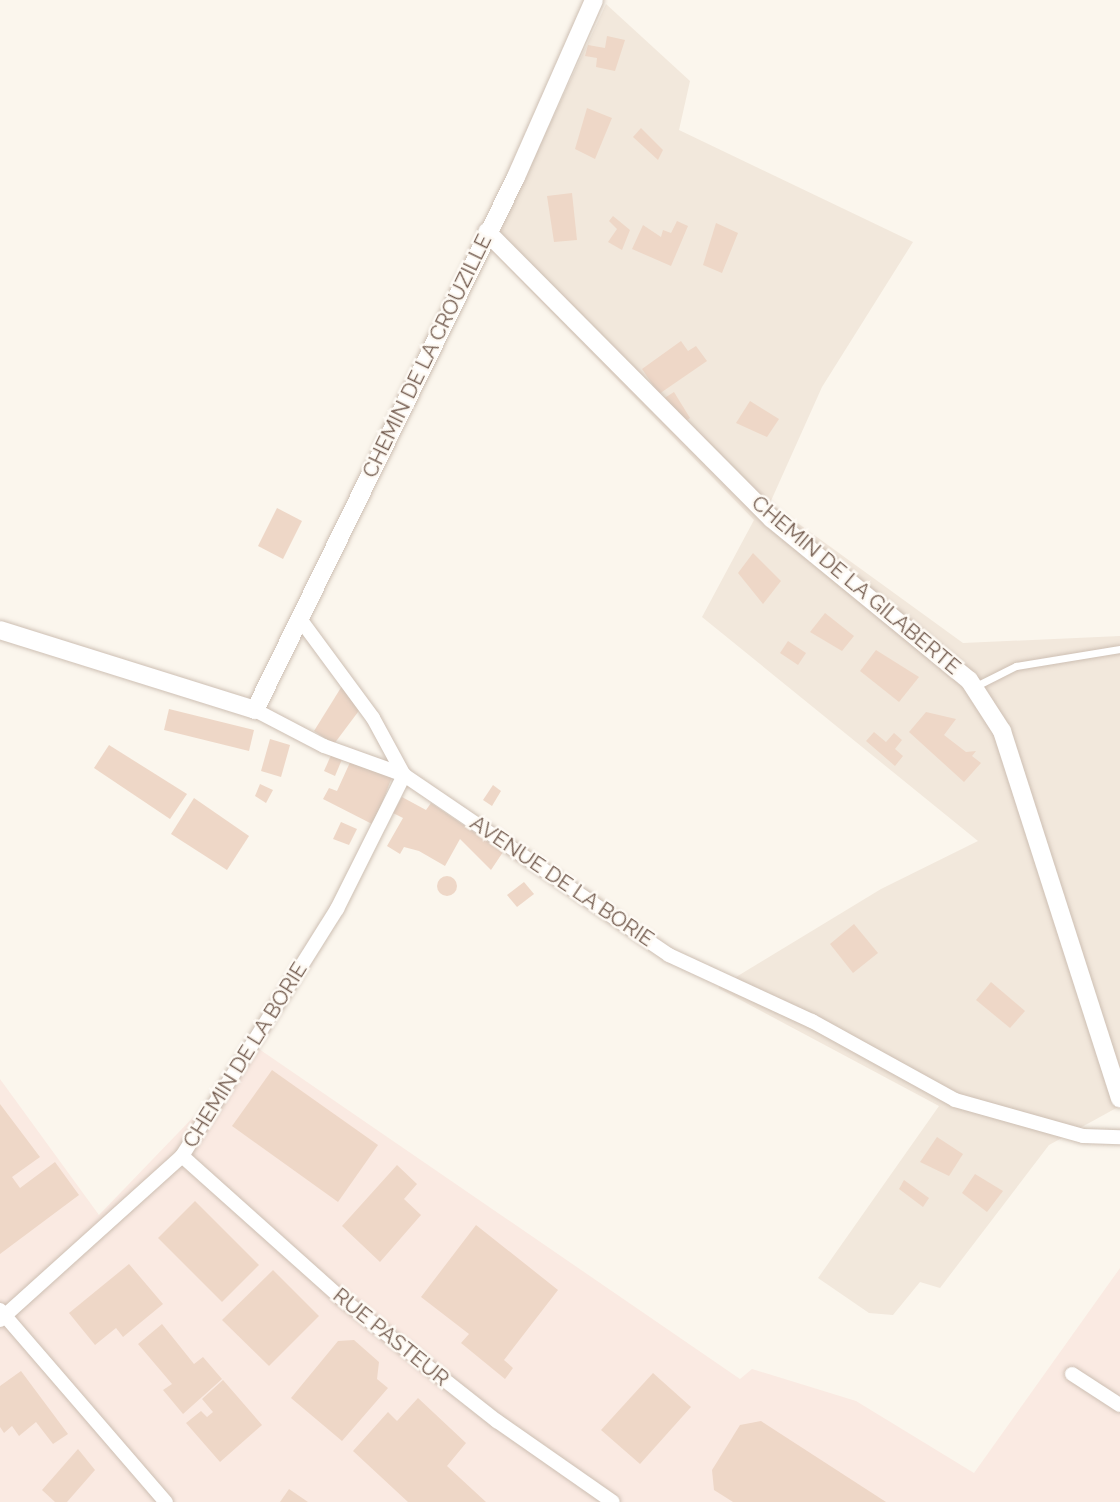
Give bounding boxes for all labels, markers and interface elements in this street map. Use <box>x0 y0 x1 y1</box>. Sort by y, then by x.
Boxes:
street label: CHEMIN DE LA CROUZILLE <box>357 230 497 482</box>
street label: CHEMIN DE LA GILABERTE <box>746 490 966 680</box>
street label: AVENUE DE LA BORIE <box>465 810 659 952</box>
street label: CHEMIN DE LA BORIE <box>178 957 312 1153</box>
street label: RUE PASTEUR <box>328 1283 454 1391</box>

